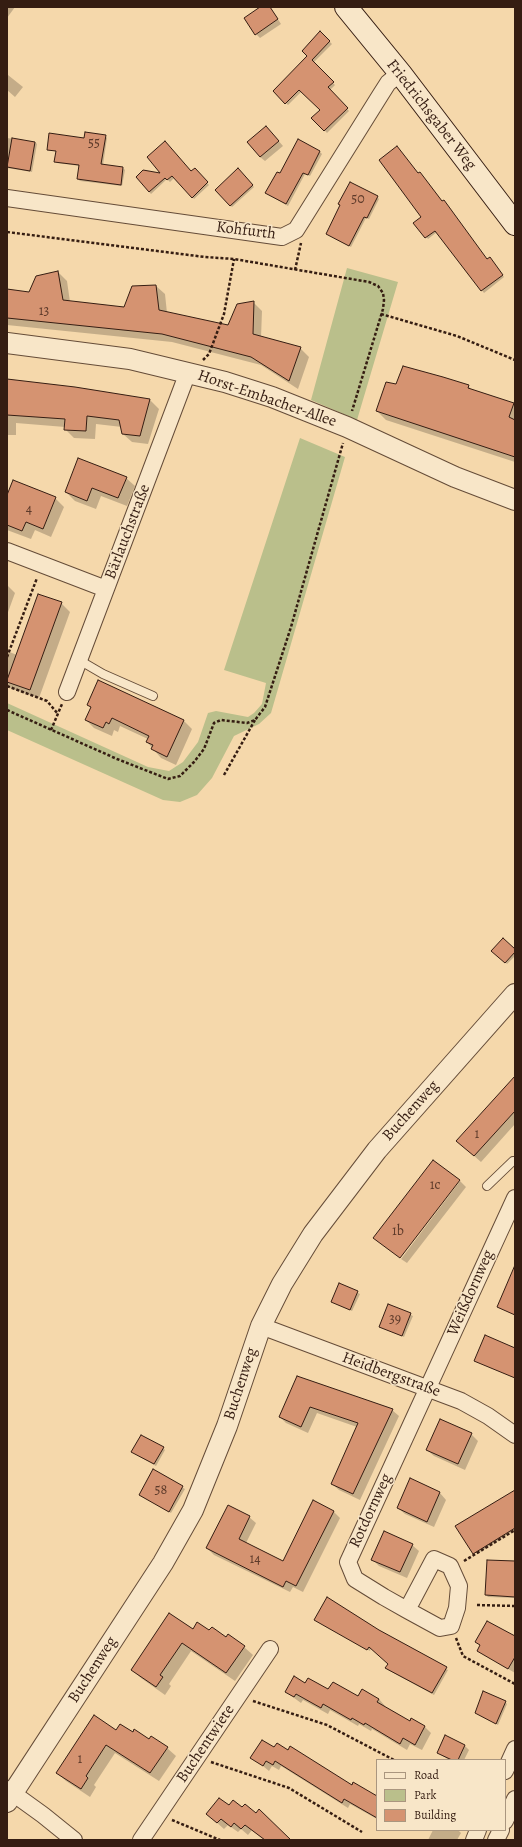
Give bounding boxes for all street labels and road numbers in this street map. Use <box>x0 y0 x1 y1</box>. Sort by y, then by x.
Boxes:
street label: Friedrichsgaber Weg <box>382 56 480 174</box>
street label: Kohfurth <box>215 218 277 244</box>
street label: Horst-Embacher-Allee <box>195 366 339 432</box>
street label: Bärlauchstraße <box>101 482 155 582</box>
street label: Buchenweg <box>379 1077 443 1145</box>
street label: Weißdornweg <box>444 1247 498 1339</box>
street label: Buchenweg <box>220 1345 262 1423</box>
street label: Heidbergstraße <box>339 1348 443 1402</box>
street label: Rotdornweg <box>345 1471 397 1551</box>
street label: Buchenweg <box>64 1633 122 1707</box>
street label: Buchentwiete <box>173 1701 239 1787</box>

